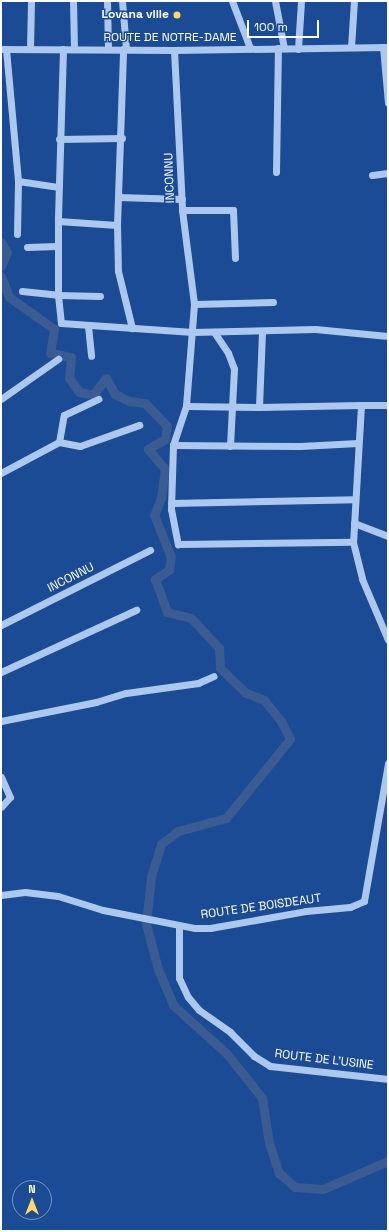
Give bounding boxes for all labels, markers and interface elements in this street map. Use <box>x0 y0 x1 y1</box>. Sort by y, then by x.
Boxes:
place label: Lovana ville <box>102 8 169 22</box>
marker: Lovana ville <box>172 10 182 20</box>
scale bar <box>249 12 321 38</box>
text: 100 m <box>254 19 288 35</box>
street label: ROUTE DE NOTRE-DAME <box>103 31 237 45</box>
street label: INCONNU <box>162 152 178 204</box>
street label: INCONNU <box>45 560 97 596</box>
street label: ROUTE DE BOISDEAUT <box>200 891 322 923</box>
street label: ROUTE DE L'USINE <box>274 1047 374 1073</box>
north arrow <box>12 1180 52 1220</box>
text: N <box>28 1182 36 1196</box>

